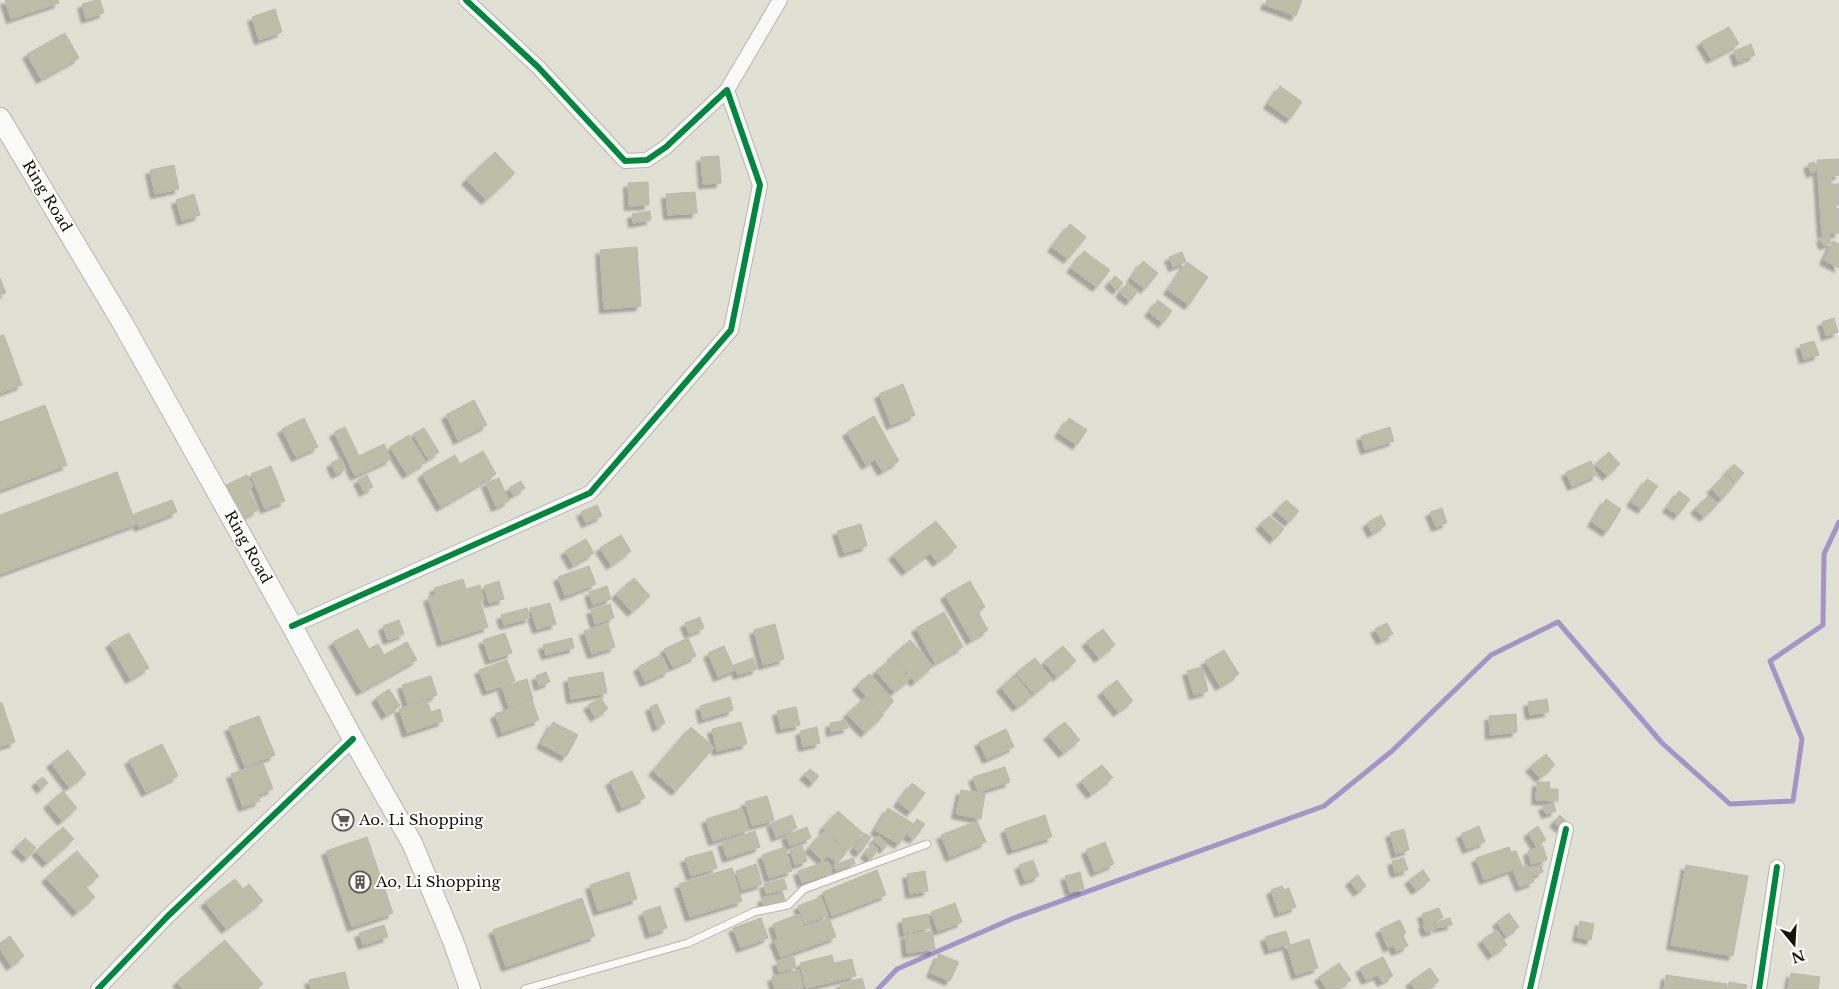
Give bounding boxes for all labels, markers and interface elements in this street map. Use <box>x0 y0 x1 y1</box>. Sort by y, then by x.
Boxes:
street label: Ring Road <box>19 156 76 235</box>
street label: Ring Road <box>221 507 276 586</box>
supermarket icon: Ao. Li Shopping <box>331 808 355 832</box>
place label: Ao. Li Shopping <box>358 810 484 829</box>
building icon: Ao, Li Shopping <box>348 870 372 894</box>
place label: Ao, Li Shopping <box>375 872 501 891</box>
north arrow <box>1769 919 1819 969</box>
text: N <box>1789 946 1807 967</box>

